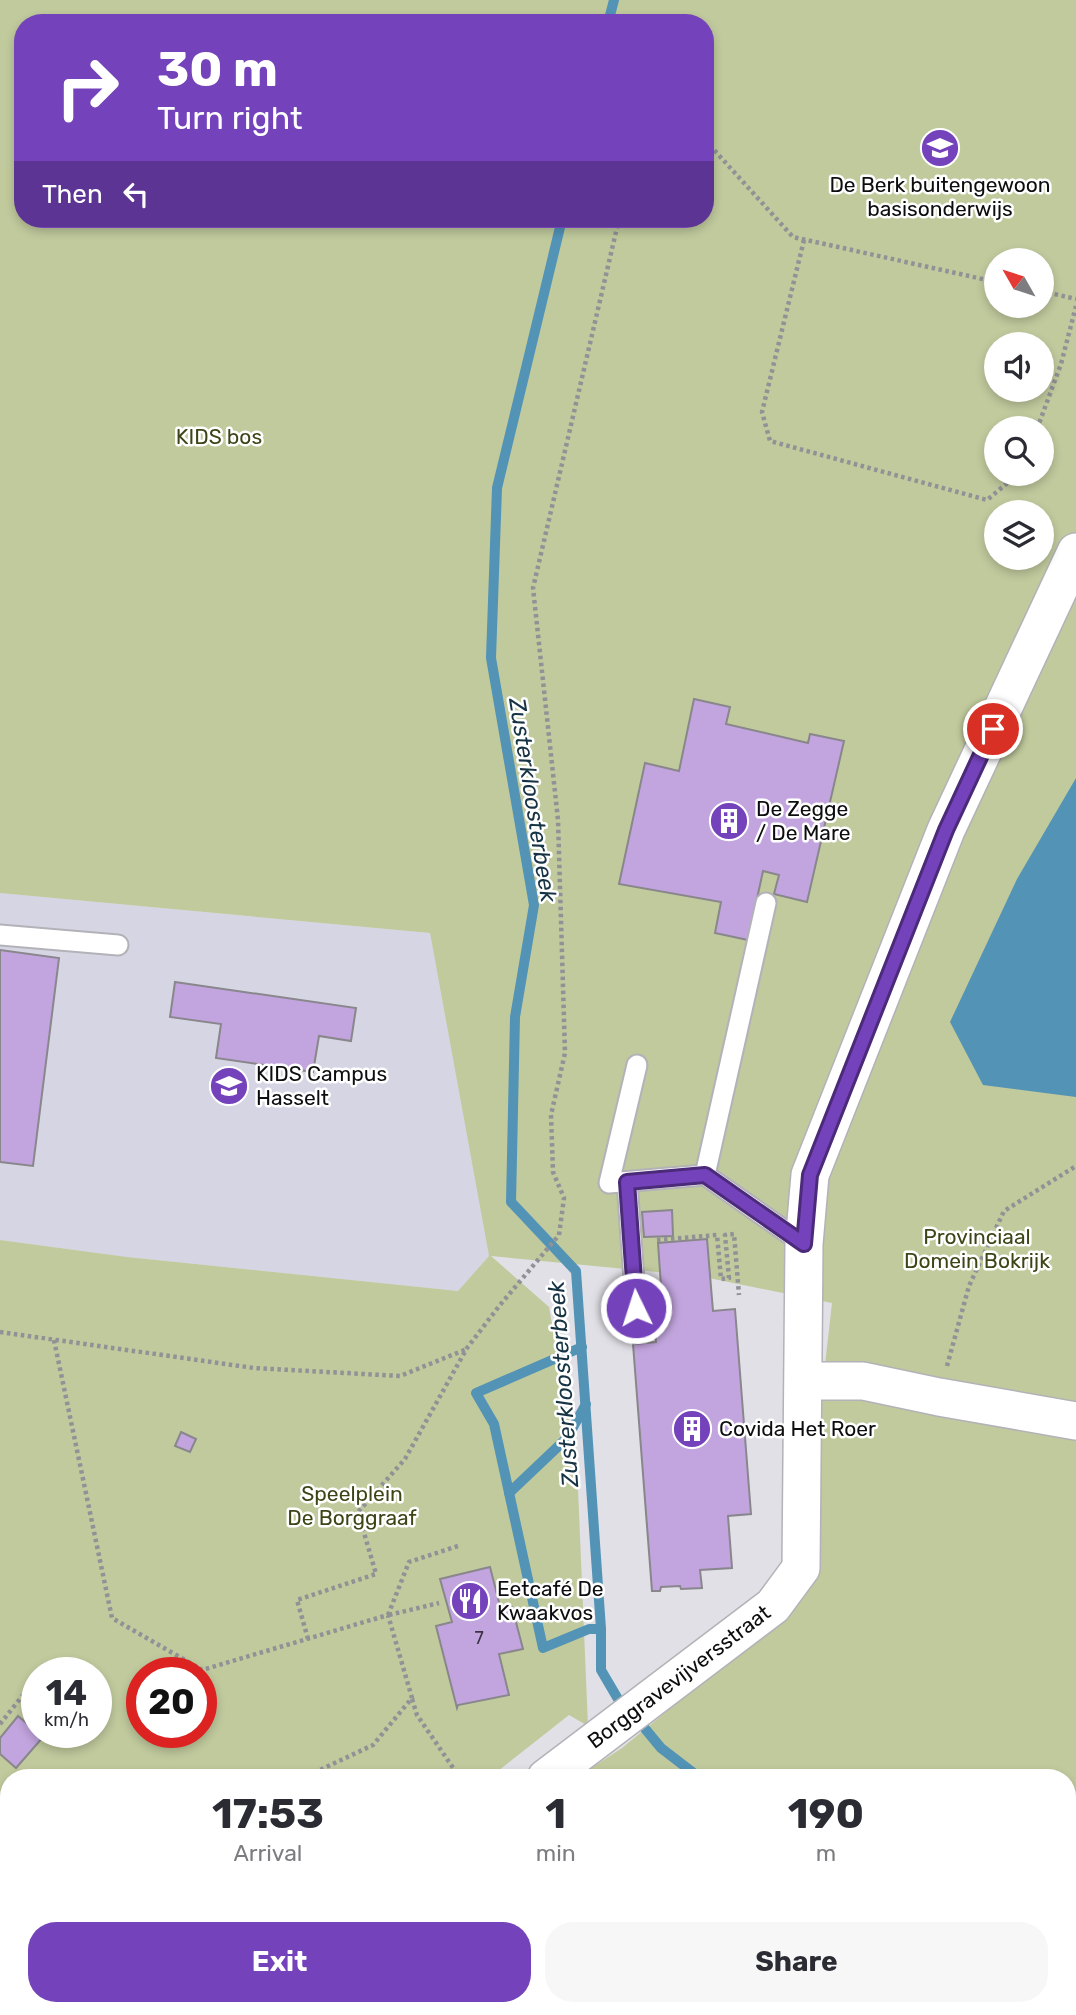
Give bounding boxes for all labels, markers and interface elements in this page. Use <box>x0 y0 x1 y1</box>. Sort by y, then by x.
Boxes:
text: 30 m <box>157 40 278 98</box>
icon: right <box>42 42 133 133</box>
text: Turn right <box>157 99 302 137</box>
school or university icon: De Berk buitengewoon basisonderwijs <box>919 127 961 169</box>
place label: De Berk buitengewoon basisonderwijs <box>829 172 1051 221</box>
icon: left <box>117 175 155 213</box>
text: Then <box>42 179 103 210</box>
north arrow <box>984 248 1054 318</box>
map controls <box>984 248 1054 570</box>
button: sound <box>984 332 1054 402</box>
button: search <box>984 416 1054 486</box>
park label: KIDS bos <box>176 424 262 449</box>
button: layers <box>984 500 1054 570</box>
water label: Zusterkloosterbeek <box>503 695 563 905</box>
pin <box>963 699 1023 759</box>
icon: arrive <box>974 710 1012 748</box>
place label: De Zegge / De Mare <box>756 796 850 845</box>
building icon: De Zegge / De Mare <box>708 800 750 842</box>
place label: KIDS Campus Hasselt <box>256 1061 387 1110</box>
school or university icon: KIDS Campus Hasselt <box>208 1065 250 1107</box>
park label: Provinciaal Domein Bokrijk <box>904 1224 1050 1273</box>
position arrow <box>599 1271 673 1345</box>
water label: Zusterkloosterbeek <box>542 1279 584 1489</box>
building icon: Covida Het Roer <box>671 1408 713 1450</box>
place label: Covida Het Roer <box>719 1416 876 1441</box>
park label: Speelplein De Borggraaf <box>287 1481 417 1530</box>
place label: Eetcafé De Kwaakvos <box>497 1576 604 1625</box>
restaurant icon: Eetcafé De Kwaakvos <box>449 1580 491 1622</box>
street label: Borggravevijversstraat <box>582 1600 775 1754</box>
house number: 7 <box>474 1627 484 1649</box>
speed limit sign: 20 <box>126 1657 217 1748</box>
text: 14 <box>46 1672 87 1714</box>
text: km/h <box>44 1709 89 1731</box>
text: 17:53 <box>212 1789 324 1839</box>
text: 1 <box>545 1789 566 1839</box>
text: 190 <box>788 1789 864 1839</box>
text: Arrival <box>233 1839 302 1867</box>
text: min <box>536 1839 576 1867</box>
text: m <box>816 1839 836 1867</box>
button: Exit <box>28 1922 531 2002</box>
button: Share <box>545 1922 1048 2002</box>

